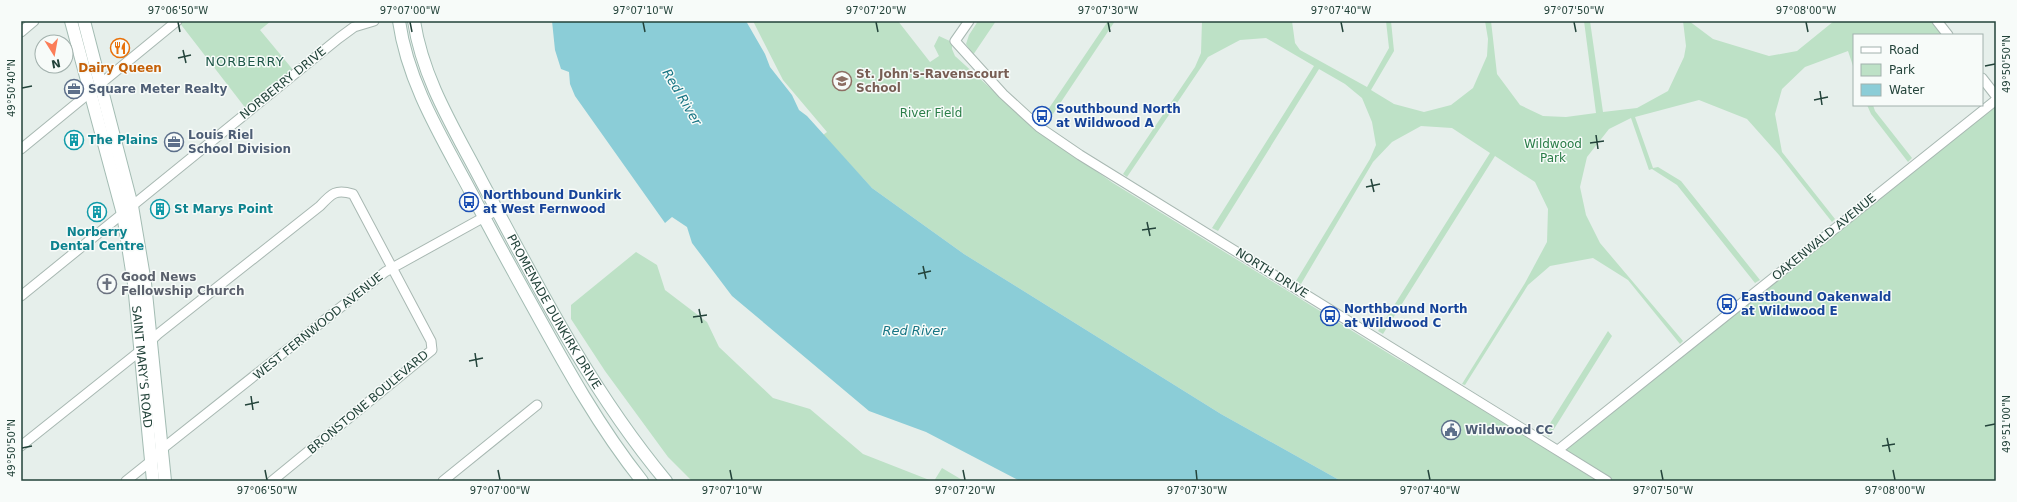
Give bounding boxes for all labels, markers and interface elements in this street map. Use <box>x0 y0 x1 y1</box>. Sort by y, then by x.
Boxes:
text: 97°06'50"W <box>148 5 208 16</box>
text: 97°07'00"W <box>380 5 440 16</box>
text: 97°07'10"W <box>613 5 673 16</box>
text: 97°07'20"W <box>846 5 906 16</box>
text: 97°07'30"W <box>1078 5 1138 16</box>
text: 97°07'40"W <box>1311 5 1371 16</box>
text: 97°07'50"W <box>1544 5 1604 16</box>
text: 97°08'00"W <box>1776 5 1836 16</box>
north arrow <box>34 34 74 74</box>
legend <box>1853 34 1983 106</box>
text: 49°50'50"N <box>2001 35 2012 93</box>
restaurant icon: Dairy Queen <box>109 37 131 59</box>
text: Road <box>1889 43 1919 57</box>
street label: NORBERRY DRIVE <box>237 44 329 122</box>
district label: NORBERRY <box>205 54 285 69</box>
text: N <box>50 56 62 71</box>
text: 49°50'40"N <box>6 59 17 117</box>
place label: Dairy Queen <box>78 61 162 75</box>
text: Park <box>1889 63 1915 77</box>
water label: Red River <box>659 66 706 129</box>
place label: St. John's-Ravenscourt School <box>856 67 1010 95</box>
school or university icon: St. John's-Ravenscourt School <box>831 70 853 92</box>
office icon: Square Meter Realty <box>63 78 85 100</box>
place label: Square Meter Realty <box>88 82 227 96</box>
text: Water <box>1889 83 1925 97</box>
place label: Southbound North at Wildwood A <box>1056 102 1181 130</box>
bus stop icon: Southbound North at Wildwood A <box>1031 105 1053 127</box>
park label: River Field <box>900 106 962 120</box>
place label: Louis Riel School Division <box>188 128 291 156</box>
building icon: The Plains <box>63 129 85 151</box>
office icon: Louis Riel School Division <box>163 131 185 153</box>
place label: The Plains <box>88 133 158 147</box>
park label: Wildwood Park <box>1524 137 1582 165</box>
place label: Northbound Dunkirk at West Fernwood <box>483 188 622 216</box>
bus stop icon: Northbound Dunkirk at West Fernwood <box>458 191 480 213</box>
street label: OAKENWALD AVENUE <box>1769 191 1879 283</box>
building icon: St Marys Point <box>149 198 171 220</box>
building icon: Norberry Dental Centre <box>86 201 108 223</box>
place label: St Marys Point <box>174 202 273 216</box>
place label: Norberry Dental Centre <box>50 225 144 253</box>
street label: PROMENADE DUNKIRK DRIVE <box>504 232 604 392</box>
street label: NORTH DRIVE <box>1233 245 1311 301</box>
street label: WEST FERNWOOD AVENUE <box>250 269 386 383</box>
place label: Good News Fellowship Church <box>121 270 244 298</box>
church icon: Good News Fellowship Church <box>96 273 118 295</box>
place label: Eastbound Oakenwald at Wildwood E <box>1741 290 1891 318</box>
bus stop icon: Eastbound Oakenwald at Wildwood E <box>1716 293 1738 315</box>
place label: Northbound North at Wildwood C <box>1344 302 1468 330</box>
street label: SAINT MARY'S ROAD <box>129 305 155 429</box>
bus stop icon: Northbound North at Wildwood C <box>1319 305 1341 327</box>
water label: Red River <box>882 323 947 338</box>
street label: BRONSTONE BOULEVARD <box>305 347 431 457</box>
text: 49°51'00"N <box>2001 395 2012 453</box>
text: 49°50'50"N <box>6 419 17 477</box>
public building icon: Wildwood CC <box>1440 419 1462 441</box>
place label: Wildwood CC <box>1465 423 1553 437</box>
text: 97°06'50"W <box>237 485 297 496</box>
text: 97°07'00"W <box>470 485 530 496</box>
text: 97°07'10"W <box>702 485 762 496</box>
text: 97°07'20"W <box>935 485 995 496</box>
text: 97°07'30"W <box>1167 485 1227 496</box>
text: 97°07'40"W <box>1400 485 1460 496</box>
text: 97°07'50"W <box>1633 485 1693 496</box>
text: 97°08'00"W <box>1865 485 1925 496</box>

